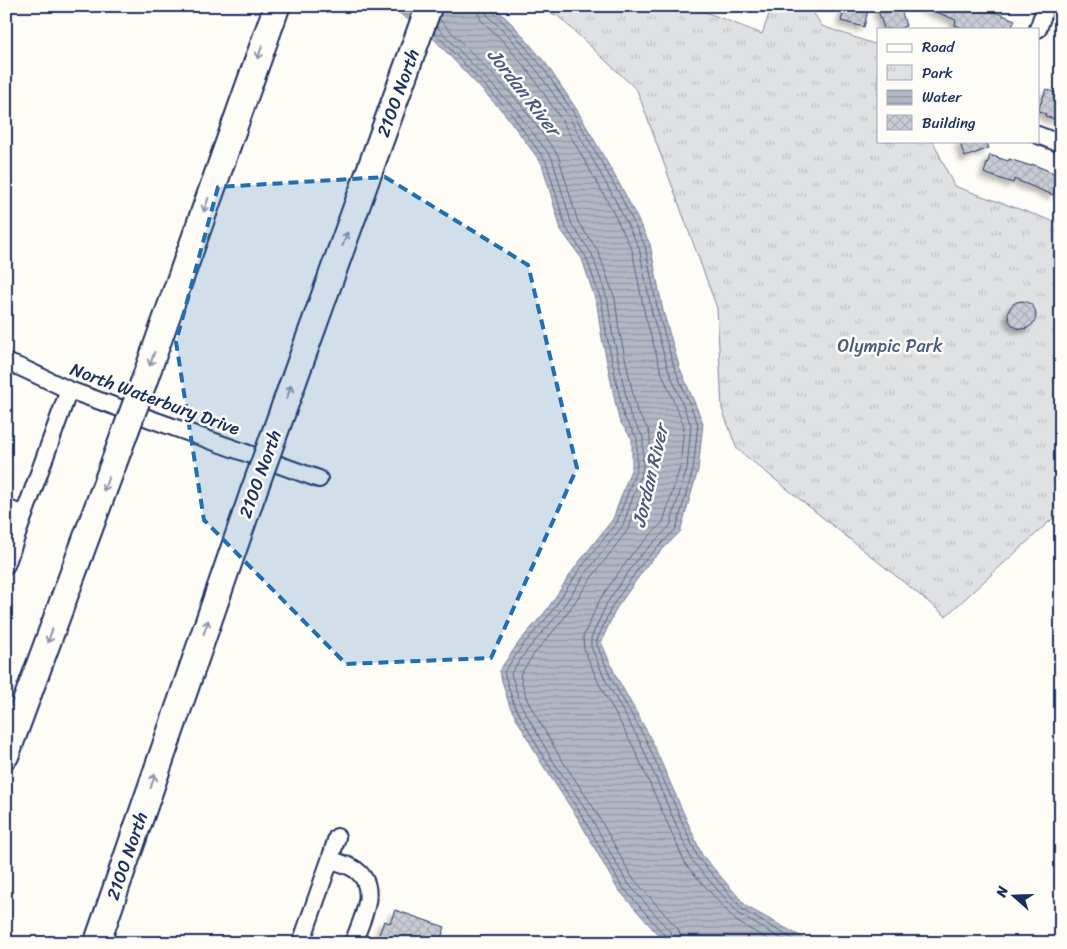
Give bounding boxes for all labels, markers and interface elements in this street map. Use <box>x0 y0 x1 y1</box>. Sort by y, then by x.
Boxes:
legend <box>877 28 1040 142</box>
text: Road <box>922 34 955 60</box>
water label: Jordan River <box>479 41 571 146</box>
one-way arrow <box>255 44 264 59</box>
street label: 2100 North <box>367 44 429 142</box>
text: Park <box>922 60 953 86</box>
text: Water <box>922 84 962 110</box>
text: Building <box>922 110 976 136</box>
one-way arrow <box>201 197 210 213</box>
one-way arrow <box>341 232 350 247</box>
park label: Olympic Park <box>838 330 943 362</box>
one-way arrow <box>147 350 156 366</box>
street label: North Waterbury Drive <box>65 353 245 445</box>
one-way arrow <box>285 385 294 400</box>
water label: Jordan River <box>622 418 679 531</box>
street label: 2100 North <box>229 425 291 523</box>
one-way arrow <box>101 476 111 491</box>
one-way arrow <box>202 620 211 636</box>
one-way arrow <box>45 628 54 644</box>
one-way arrow <box>149 774 158 789</box>
street label: 2100 North <box>97 807 157 905</box>
north arrow <box>990 872 1040 922</box>
text: N <box>989 883 1016 901</box>

